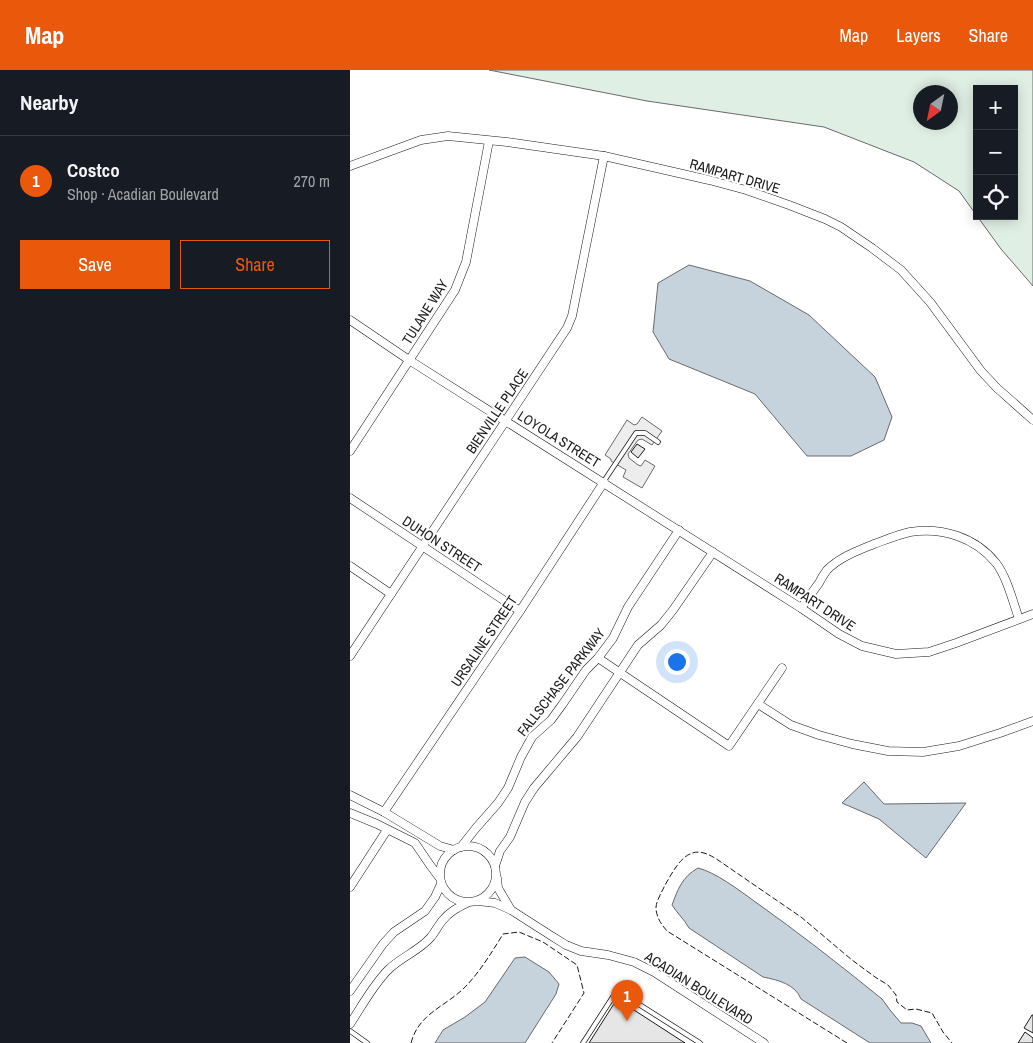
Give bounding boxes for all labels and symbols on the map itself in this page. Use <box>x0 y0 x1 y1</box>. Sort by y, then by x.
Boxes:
north arrow <box>913 85 958 130</box>
street label: RAMPART DRIVE <box>688 155 782 197</box>
street label: TULANE WAY <box>398 276 452 348</box>
street label: BIENVILLE PLACE <box>462 365 532 457</box>
street label: LOYOLA STREET <box>514 407 604 471</box>
street label: DUHON STREET <box>399 512 485 576</box>
street label: RAMPART DRIVE <box>771 569 859 635</box>
street label: URSALINE STREET <box>447 592 521 690</box>
street label: FALLSCHASE PARKWAY <box>513 624 609 740</box>
your location <box>664 649 690 675</box>
street label: ACADIAN BOULEVARD <box>641 947 756 1029</box>
pin: 1 <box>611 980 643 1021</box>

